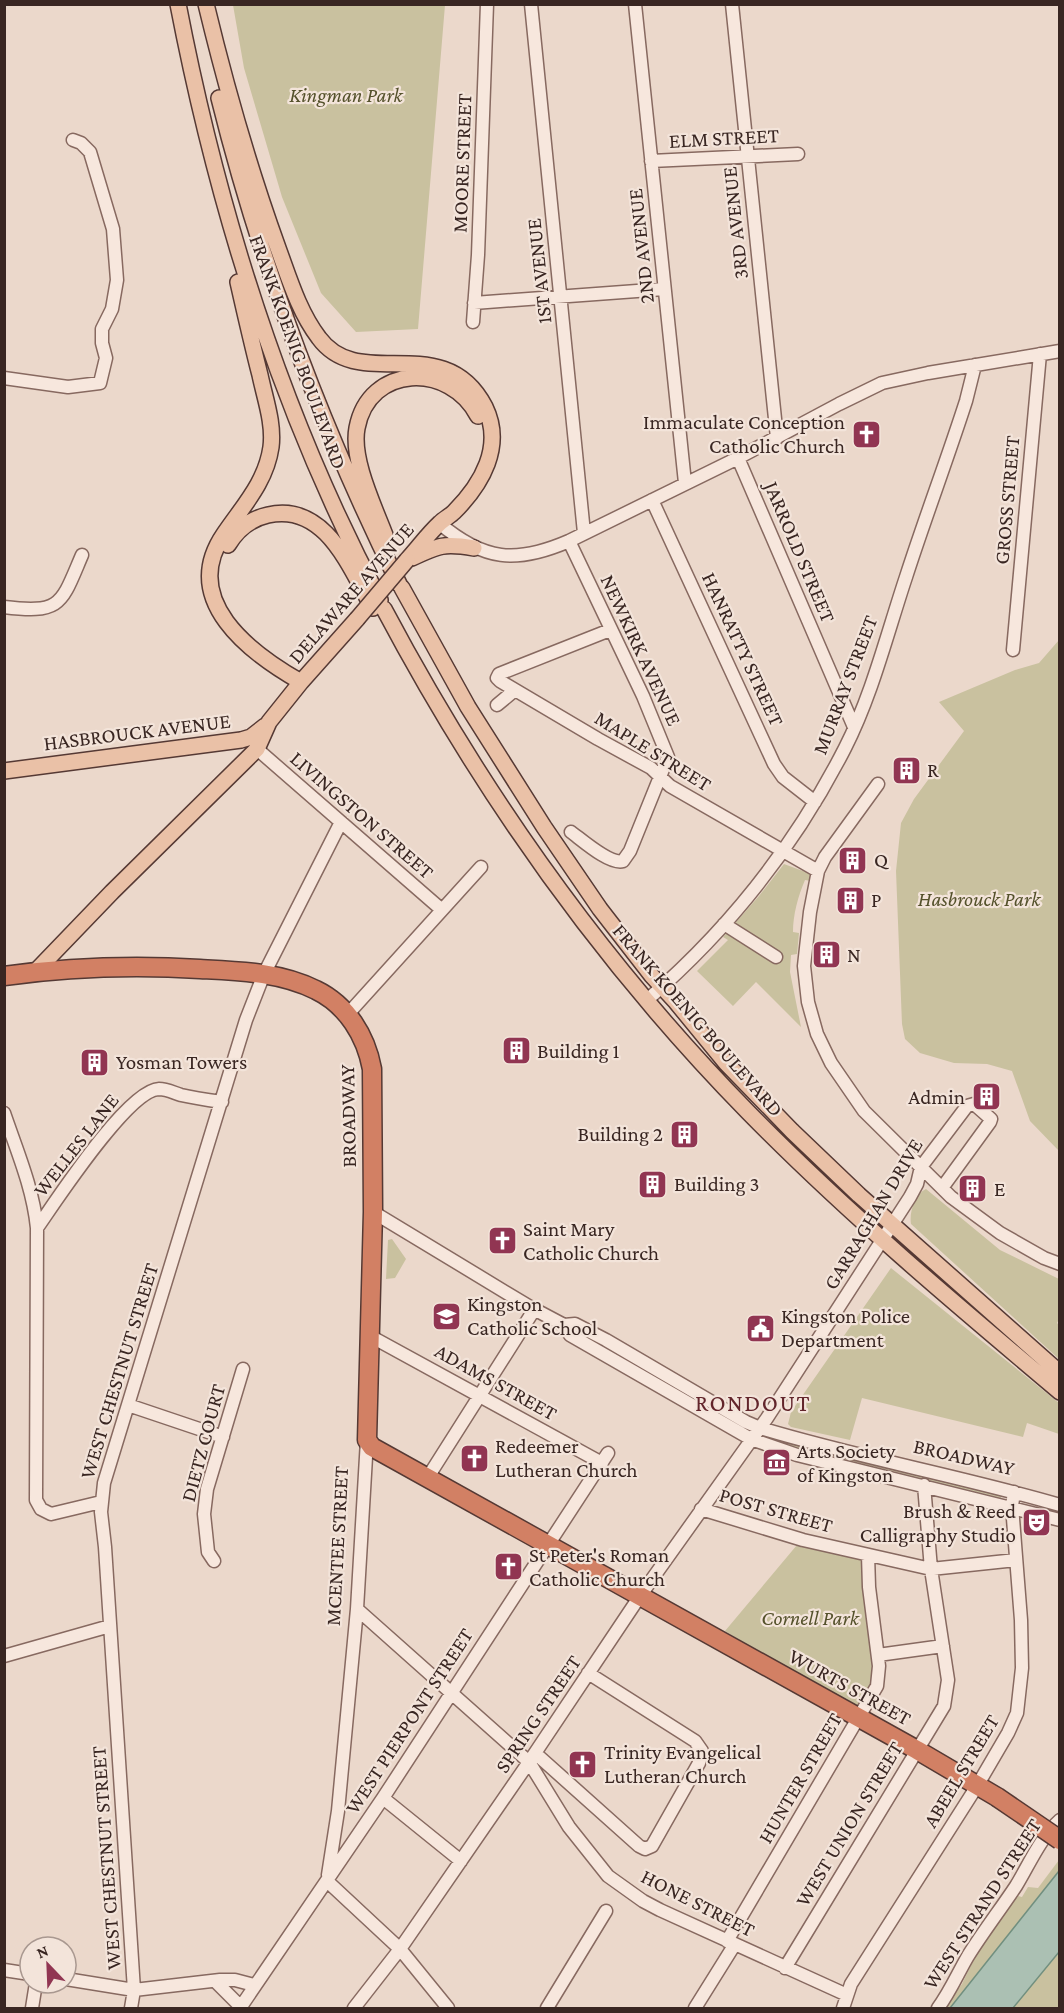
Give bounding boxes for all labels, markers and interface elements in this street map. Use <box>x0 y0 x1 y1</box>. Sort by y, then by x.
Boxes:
park label: Kingman Park <box>289 83 404 107</box>
street label: MOORE STREET <box>448 92 476 233</box>
street label: ELM STREET <box>668 123 780 153</box>
street label: 3RD AVENUE <box>717 165 753 281</box>
street label: 2ND AVENUE <box>623 187 659 305</box>
street label: 1ST AVENUE <box>522 217 556 325</box>
street label: FRANK KOENIG BOULEVARD <box>244 232 352 472</box>
place label: Immaculate Conception Catholic Church <box>643 410 845 458</box>
church icon: Immaculate Conception Catholic Church <box>850 418 882 450</box>
street label: GROSS STREET <box>989 434 1025 565</box>
street label: JARROLD STREET <box>759 476 841 627</box>
street label: DELAWARE AVENUE <box>283 518 419 668</box>
street label: HANRATTY STREET <box>697 568 789 730</box>
street label: NEWKIRK AVENUE <box>595 571 687 729</box>
street label: MURRAY STREET <box>807 612 883 758</box>
street label: MAPLE STREET <box>590 706 716 797</box>
street label: HASBROUCK AVENUE <box>42 709 232 755</box>
street label: LIVINGSTON STREET <box>285 746 439 884</box>
building icon: R <box>890 754 922 786</box>
place label: R <box>927 758 939 782</box>
building icon: Q <box>837 844 869 876</box>
place label: Q <box>874 848 889 872</box>
building icon: P <box>834 884 866 916</box>
park label: Hasbrouck Park <box>918 887 1041 911</box>
place label: P <box>871 888 882 912</box>
street label: FRANK KOENIG BOULEVARD <box>608 919 788 1121</box>
building icon: N <box>810 939 842 971</box>
place label: N <box>847 943 861 967</box>
building icon: Building 1 <box>500 1035 532 1067</box>
place label: Building 1 <box>537 1039 620 1063</box>
building icon: Yosman Towers <box>79 1046 111 1078</box>
place label: Yosman Towers <box>116 1050 247 1074</box>
street label: BROADWAY <box>335 1063 361 1168</box>
building icon: Admin <box>970 1081 1002 1113</box>
place label: Admin <box>908 1085 965 1109</box>
street label: WELLES LANE <box>28 1089 124 1201</box>
building icon: Building 2 <box>668 1118 700 1150</box>
place label: Building 2 <box>577 1122 663 1146</box>
street label: GARRAGHAN DRIVE <box>818 1134 928 1294</box>
building icon: Building 3 <box>637 1168 669 1200</box>
place label: Building 3 <box>674 1172 760 1196</box>
building icon: E <box>957 1173 989 1205</box>
place label: E <box>994 1177 1005 1201</box>
place label: Saint Mary Catholic Church <box>523 1217 659 1265</box>
church icon: Saint Mary Catholic Church <box>486 1225 518 1257</box>
street label: WEST CHESTNUT STREET <box>75 1260 163 1482</box>
place label: Kingston Catholic School <box>467 1292 597 1340</box>
school or university icon: Kingston Catholic School <box>430 1300 462 1332</box>
place label: Kingston Police Department <box>781 1304 910 1352</box>
public building icon: Kingston Police Department <box>744 1312 776 1344</box>
street label: ADAMS STREET <box>431 1339 562 1426</box>
street label: DIETZ COURT <box>176 1381 230 1504</box>
district label: RONDOUT <box>695 1389 811 1416</box>
place label: Redeemer Lutheran Church <box>495 1434 638 1482</box>
street label: BROADWAY <box>911 1434 1018 1480</box>
place label: Arts Society of Kingston <box>797 1439 896 1487</box>
church icon: Redeemer Lutheran Church <box>458 1442 490 1474</box>
museum icon: Arts Society of Kingston <box>760 1447 792 1479</box>
street label: MCENTEE STREET <box>321 1465 353 1627</box>
street label: POST STREET <box>717 1482 836 1538</box>
place label: Brush & Reed Calligraphy Studio <box>860 1499 1016 1547</box>
theatre icon: Brush & Reed Calligraphy Studio <box>1021 1507 1053 1539</box>
place label: St Peter's Roman Catholic Church <box>529 1543 669 1591</box>
church icon: St Peter's Roman Catholic Church <box>492 1551 524 1583</box>
park label: Cornell Park <box>761 1606 860 1630</box>
street label: WEST PIERPONT STREET <box>340 1623 478 1818</box>
street label: WURTS STREET <box>785 1644 916 1731</box>
street label: SPRING STREET <box>490 1650 586 1777</box>
street label: HUNTER STREET <box>753 1708 847 1847</box>
street label: ABEEL STREET <box>918 1710 1004 1832</box>
street label: WEST UNION STREET <box>790 1737 908 1911</box>
place label: Trinity Evangelical Lutheran Church <box>604 1740 761 1788</box>
street label: WEST CHESTNUT STREET <box>86 1745 126 1971</box>
church icon: Trinity Evangelical Lutheran Church <box>567 1748 599 1780</box>
street label: WEST STRAND STREET <box>918 1814 1046 1994</box>
street label: HONE STREET <box>637 1864 759 1942</box>
north arrow <box>18 1935 78 1995</box>
text: N <box>34 1942 51 1962</box>

